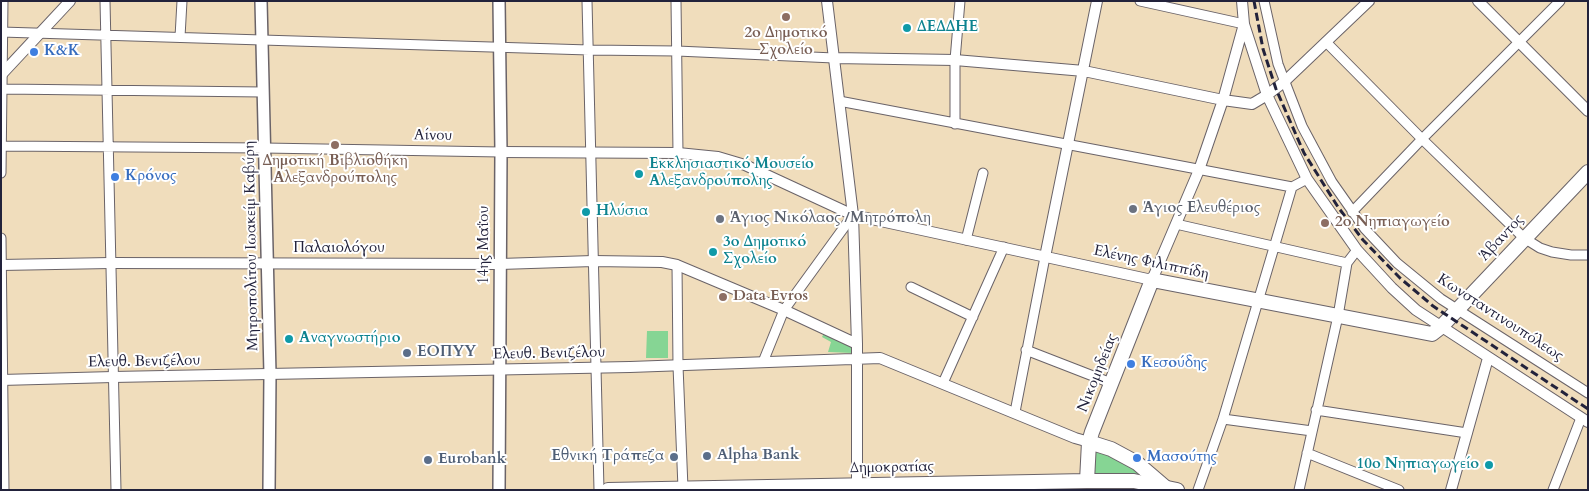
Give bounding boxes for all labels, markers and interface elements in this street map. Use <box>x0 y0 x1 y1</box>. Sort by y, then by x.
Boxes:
marker: 2o Δημοτικό Σχολείο <box>780 11 792 23</box>
place label: ΔΕΔΔΗΕ <box>917 19 978 37</box>
marker: ΔΕΔΔΗΕ <box>901 22 913 34</box>
place label: 2o Δημοτικό Σχολείο <box>744 25 828 60</box>
place label: Κ&Κ <box>44 43 80 61</box>
marker: Κ&Κ <box>28 46 40 58</box>
street label: Αίνου <box>414 127 452 145</box>
marker: Δημοτική Βιβλιοθήκη Αλεξανδρούπολης <box>329 139 341 151</box>
street label: Μητροπολίτου Ιωακείμ Καβύρη <box>241 141 263 351</box>
place label: Δημοτική Βιβλιοθήκη Αλεξανδρούπολης <box>262 153 408 188</box>
place label: Εκκλησιαστικό Μουσείο Αλεξανδρούπολης <box>649 156 814 191</box>
place label: Κρόνος <box>125 168 177 186</box>
marker: Εκκλησιαστικό Μουσείο Αλεξανδρούπολης <box>633 168 645 180</box>
marker: Κρόνος <box>109 171 121 183</box>
place label: Άγιος Ελευθέριος <box>1143 200 1260 218</box>
place label: Ηλύσια <box>596 203 648 221</box>
marker: Άγιος Ελευθέριος <box>1127 203 1139 215</box>
street label: 14ης Μαΐου <box>476 206 494 284</box>
marker: Ηλύσια <box>580 206 592 218</box>
place label: Άγιος Νικόλαος /Μητρόπολη <box>730 210 931 228</box>
street label: Άβαντος <box>1476 211 1528 265</box>
marker: Άγιος Νικόλαος /Μητρόπολη <box>714 213 726 225</box>
place label: 2ο Νηπιαγωγείο <box>1335 214 1450 232</box>
marker: 2ο Νηπιαγωγείο <box>1319 217 1331 229</box>
place label: 3ο Δημοτικό Σχολείο <box>723 234 806 269</box>
street label: Παλαιολόγου <box>293 240 385 258</box>
street label: Ελένης Φιλιππίδη <box>1092 242 1210 284</box>
marker: 3ο Δημοτικό Σχολείο <box>707 246 719 258</box>
street label: Κωνσταντινουπόλεως <box>1433 270 1567 366</box>
place label: Data Evros <box>733 288 808 306</box>
marker: Data Evros <box>717 291 729 303</box>
place label: Αναγνωστήριο <box>299 330 400 348</box>
street label: Νικομηδείας <box>1074 331 1122 415</box>
marker: Αναγνωστήριο <box>283 333 295 345</box>
place label: ΕΟΠΥΥ <box>417 344 476 362</box>
street label: Ελευθ. Βενιζέλου <box>493 344 605 364</box>
marker: ΕΟΠΥΥ <box>401 347 413 359</box>
street label: Ελευθ. Βενιζέλου <box>88 352 200 372</box>
place label: Κεσούδης <box>1141 355 1207 373</box>
marker: Κεσούδης <box>1125 358 1137 370</box>
place label: Alpha Bank <box>717 447 799 465</box>
place label: Εθνική Τράπεζα <box>551 448 664 466</box>
place label: Μασούτης <box>1147 449 1217 467</box>
marker: Alpha Bank <box>701 450 713 462</box>
place label: Eurobank <box>438 451 506 469</box>
marker: Εθνική Τράπεζα <box>668 451 680 463</box>
marker: Μασούτης <box>1131 452 1143 464</box>
marker: Eurobank <box>422 454 434 466</box>
place label: 10ο Νηπιαγωγείο <box>1357 456 1479 474</box>
street label: Δημοκρατίας <box>850 458 934 478</box>
marker: 10ο Νηπιαγωγείο <box>1483 459 1495 471</box>

